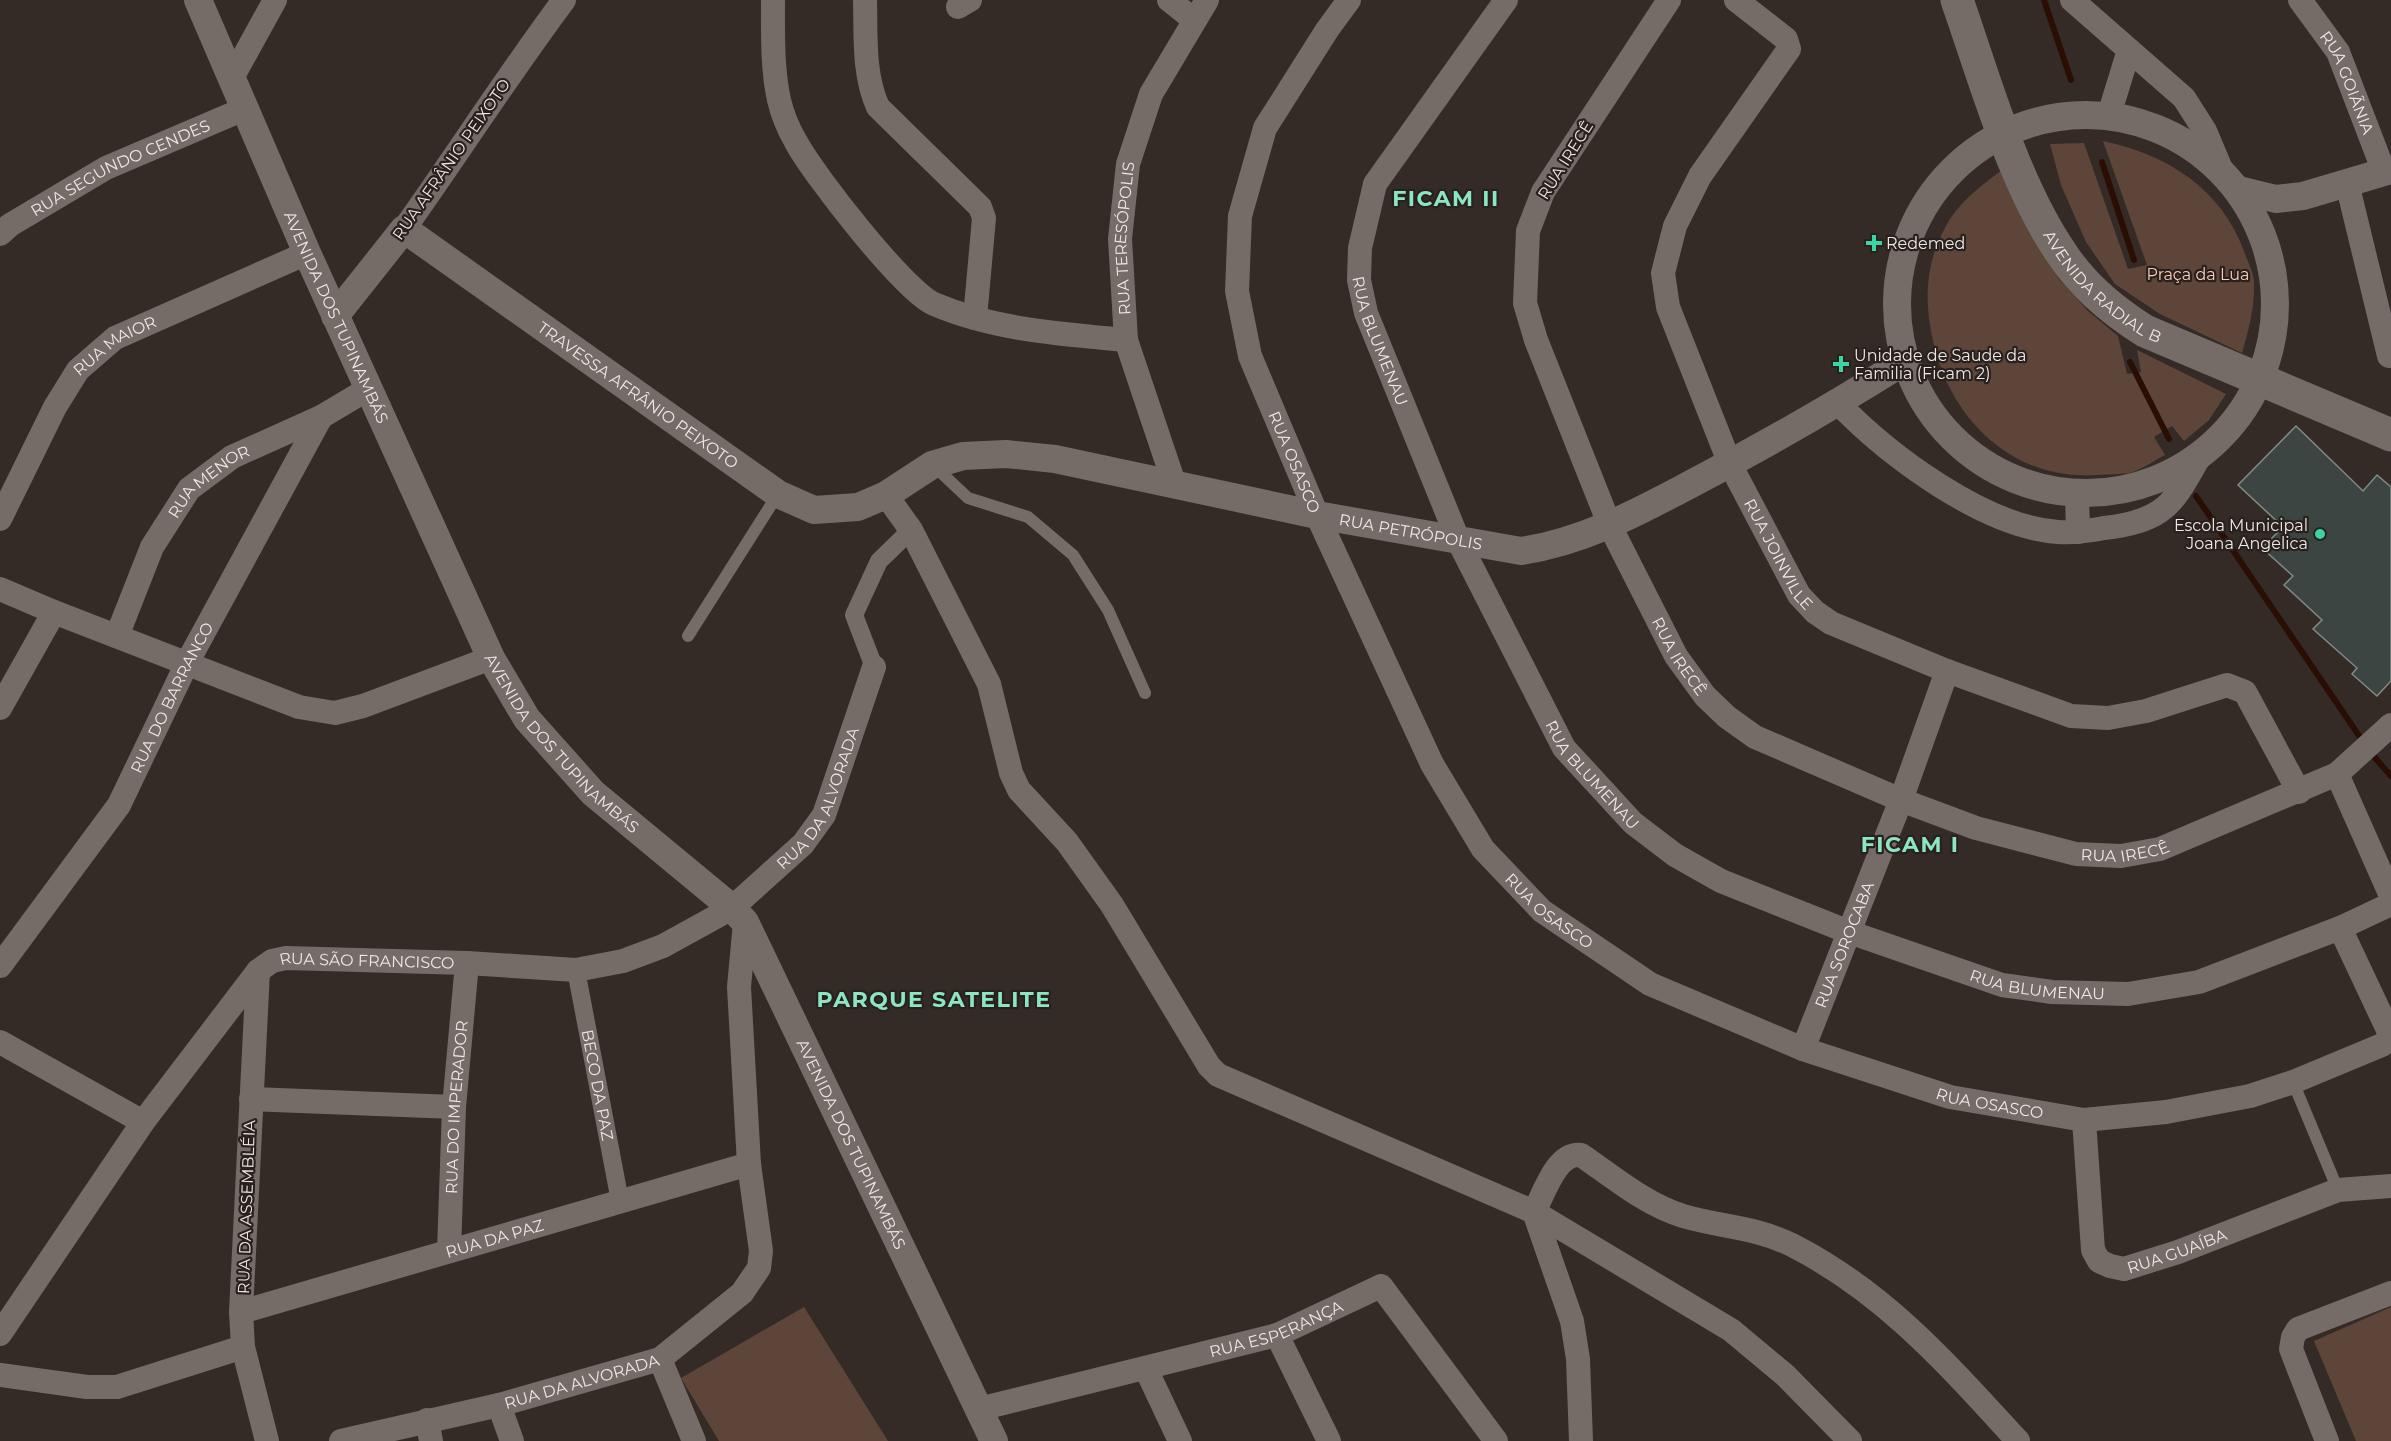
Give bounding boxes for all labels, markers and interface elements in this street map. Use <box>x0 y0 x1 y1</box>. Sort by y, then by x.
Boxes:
street label: RUA GOIÃNIA <box>2316 27 2378 137</box>
street label: RUA AFRÂNIO PEIXOTO <box>389 75 514 243</box>
street label: RUA SEGUNDO CENDES <box>27 116 213 221</box>
street label: RUA IRECÊ <box>1534 118 1597 203</box>
street label: RUA TERESÓPOLIS <box>1111 160 1138 316</box>
district label: FICAM II <box>1392 185 1500 212</box>
street label: AVENIDA DOS TUPINAMBÁS <box>280 208 392 427</box>
street label: AVENIDA RADIAL B <box>2039 227 2164 347</box>
place label: Redemed <box>1886 234 1965 253</box>
marker: Redemed <box>1867 236 1881 250</box>
park label: Praça da Lua <box>2147 265 2249 284</box>
street label: RUA BLUMENAU <box>1348 274 1412 408</box>
street label: RUA MAIOR <box>69 312 159 380</box>
street label: TRAVESSA AFRÂNIO PEIXOTO <box>534 318 742 473</box>
place label: Unidade de Saude da Familia (Ficam 2) <box>1854 346 2027 383</box>
marker: Unidade de Saude da Familia (Ficam 2) <box>1832 355 1850 373</box>
street label: RUA OSASCO <box>1264 408 1324 516</box>
street label: RUA MENOR <box>164 441 252 522</box>
street label: RUA JOINVILLE <box>1740 496 1817 614</box>
street label: RUA PETRÓPOLIS <box>1338 510 1484 554</box>
place label: Escola Municipal Joana Angelica <box>2174 516 2308 553</box>
marker: Escola Municipal Joana Angelica <box>2313 527 2327 541</box>
street label: RUA IRECÊ <box>1648 614 1711 699</box>
street label: RUA DO BARRANCO <box>127 619 217 776</box>
street label: AVENIDA DOS TUPINAMBÁS <box>480 650 643 837</box>
street label: RUA BLUMENAU <box>1541 717 1643 833</box>
street label: RUA DA ALVORADA <box>773 724 863 873</box>
district label: FICAM I <box>1861 831 1959 858</box>
street label: RUA IRECÊ <box>2080 837 2172 866</box>
street label: RUA OSASCO <box>1501 869 1597 953</box>
street label: RUA SOROCABA <box>1811 879 1878 1011</box>
street label: RUA SÃO FRANCISCO <box>278 948 455 973</box>
street label: RUA BLUMENAU <box>1967 966 2105 1003</box>
district label: PARQUE SATELITE <box>817 986 1051 1013</box>
street label: RUA DO IMPERADOR <box>442 1020 472 1194</box>
street label: BECO DA PAZ <box>578 1028 617 1142</box>
street label: AVENIDA DOS TUPINAMBÁS <box>793 1036 910 1252</box>
street label: RUA OSASCO <box>1934 1084 2045 1123</box>
street label: RUA DA ASSEMBLÉIA <box>234 1119 259 1294</box>
street label: RUA DA PAZ <box>443 1215 546 1262</box>
street label: RUA GUAÍBA <box>2125 1225 2230 1277</box>
street label: RUA ESPERANÇA <box>1207 1296 1346 1361</box>
street label: RUA DA ALVORADA <box>502 1351 662 1413</box>

